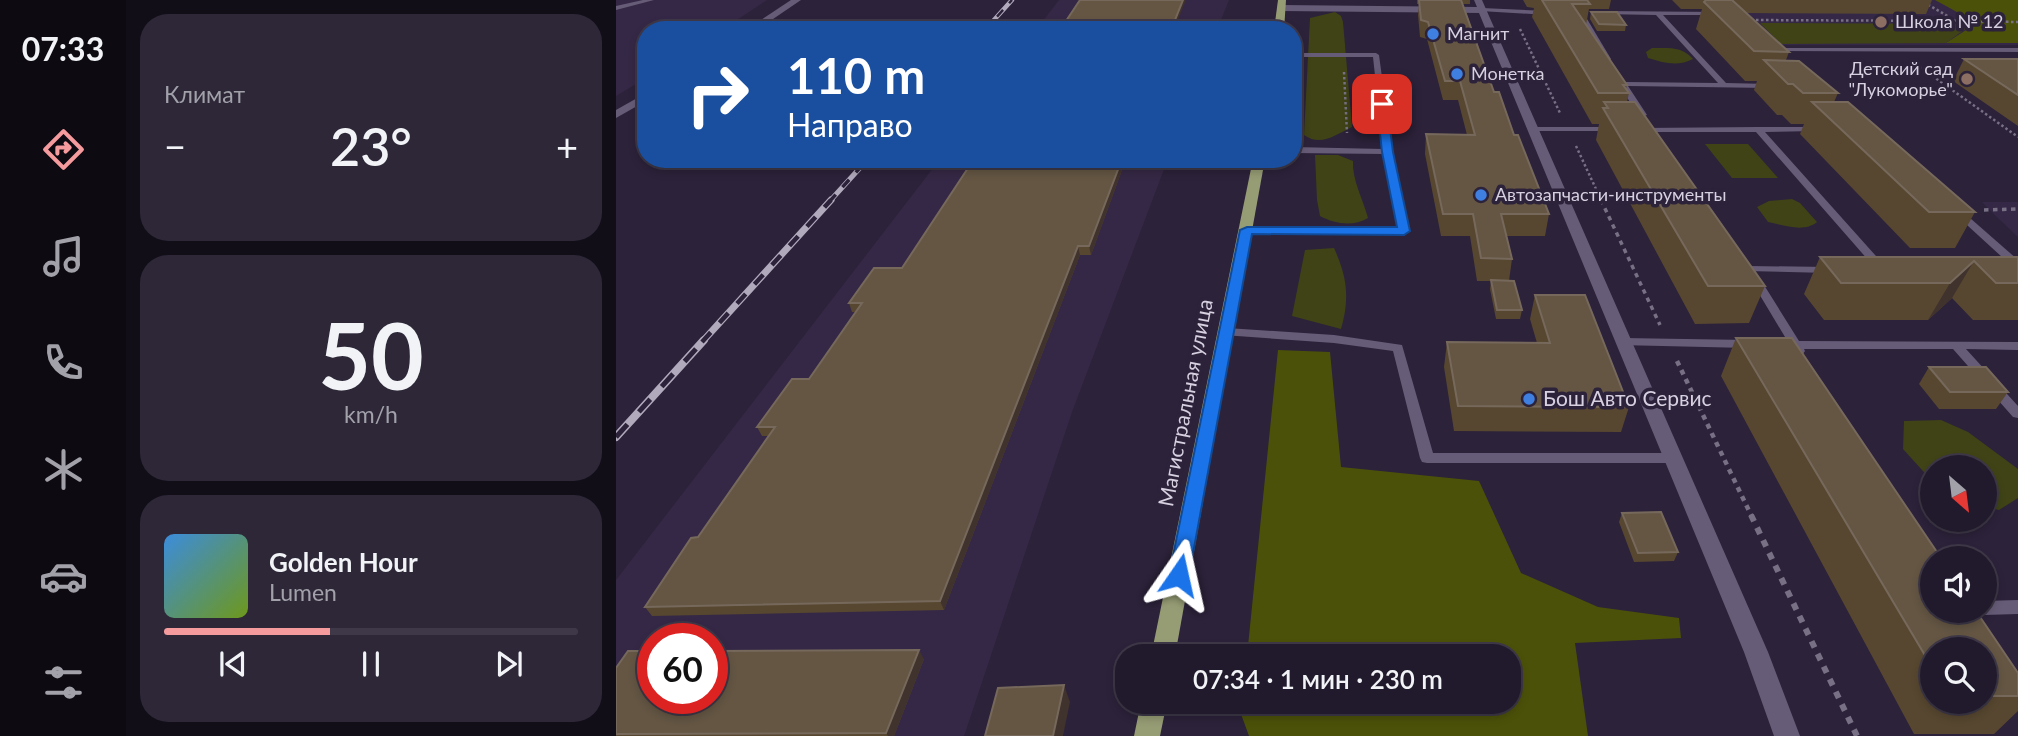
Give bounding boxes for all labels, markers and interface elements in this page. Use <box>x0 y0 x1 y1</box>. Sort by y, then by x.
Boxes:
place label: Школа № 12 <box>1895 10 2004 32</box>
marker: Школа № 12 <box>1873 14 1889 30</box>
place label: Магнит <box>1447 22 1509 44</box>
marker: Магнит <box>1425 26 1441 42</box>
text: 07:33 <box>22 29 104 68</box>
text: 110 m <box>787 46 925 104</box>
icon: right <box>672 49 763 140</box>
place label: Детский сад "Лукоморье" <box>1849 57 1953 100</box>
place label: Монетка <box>1471 62 1545 84</box>
marker: Монетка <box>1449 66 1465 82</box>
marker: Детский сад "Лукоморье" <box>1959 71 1975 87</box>
pin <box>1352 74 1412 134</box>
text: Климат <box>164 80 245 108</box>
icon: arrive <box>1363 85 1401 123</box>
text: Направо <box>787 105 913 144</box>
text: 23° <box>330 115 412 177</box>
text: − <box>164 123 186 169</box>
text: + <box>556 123 578 169</box>
icon: directions <box>39 125 88 174</box>
place label: Автозапчасти-инструменты <box>1495 183 1727 205</box>
marker: Автозапчасти-инструменты <box>1473 187 1489 203</box>
icon: music <box>39 232 88 281</box>
street label: Магистральная улица <box>1152 297 1217 509</box>
text: 50 <box>318 300 424 409</box>
icon: phone <box>39 338 88 387</box>
place label: Бош Авто Сервис <box>1543 385 1712 410</box>
marker: Бош Авто Сервис <box>1521 391 1537 407</box>
text: km/h <box>344 400 398 428</box>
icon: climate <box>39 445 88 494</box>
north arrow <box>1920 455 1997 532</box>
map controls <box>1920 455 1997 714</box>
position arrow <box>1142 538 1216 612</box>
text: Golden Hour <box>269 546 418 578</box>
button: sound <box>1920 546 1997 623</box>
icon: car <box>39 552 88 601</box>
text: Lumen <box>269 578 337 606</box>
speed limit sign: 60 <box>637 623 728 714</box>
button: search <box>1920 637 1997 714</box>
icon: previous <box>214 645 252 683</box>
icon: pause <box>352 645 390 683</box>
icon: next <box>490 645 528 683</box>
icon: filters <box>39 658 88 707</box>
text: 07:34 · 1 мин · 230 m <box>1193 663 1443 695</box>

